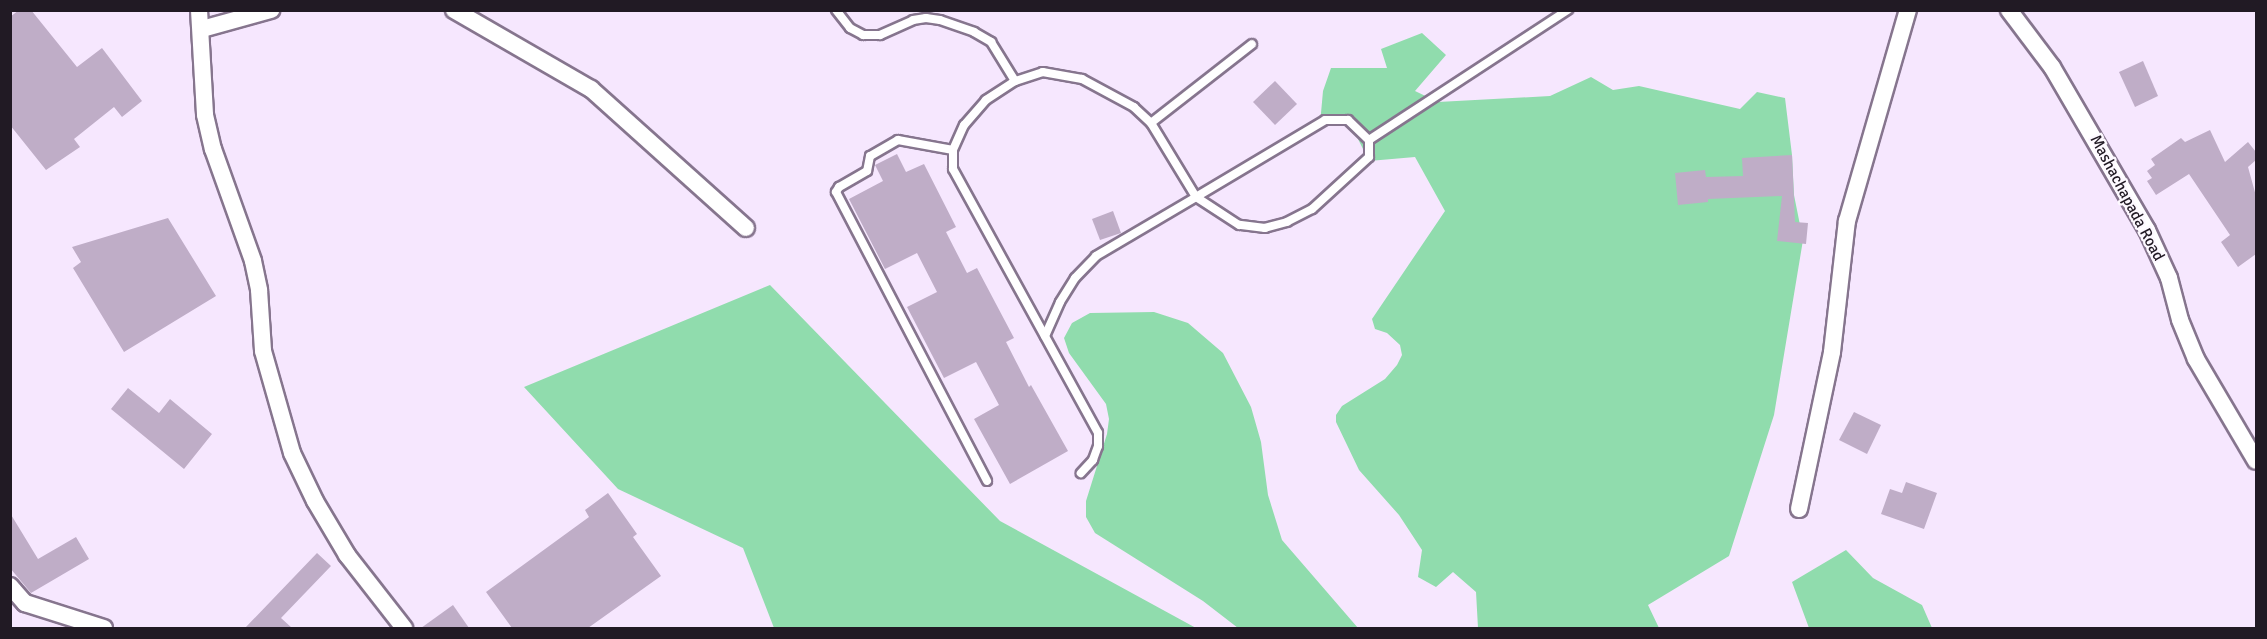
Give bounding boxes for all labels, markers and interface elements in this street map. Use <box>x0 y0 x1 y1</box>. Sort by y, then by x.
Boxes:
street label: Mashachapada Road <box>2086 132 2168 264</box>

